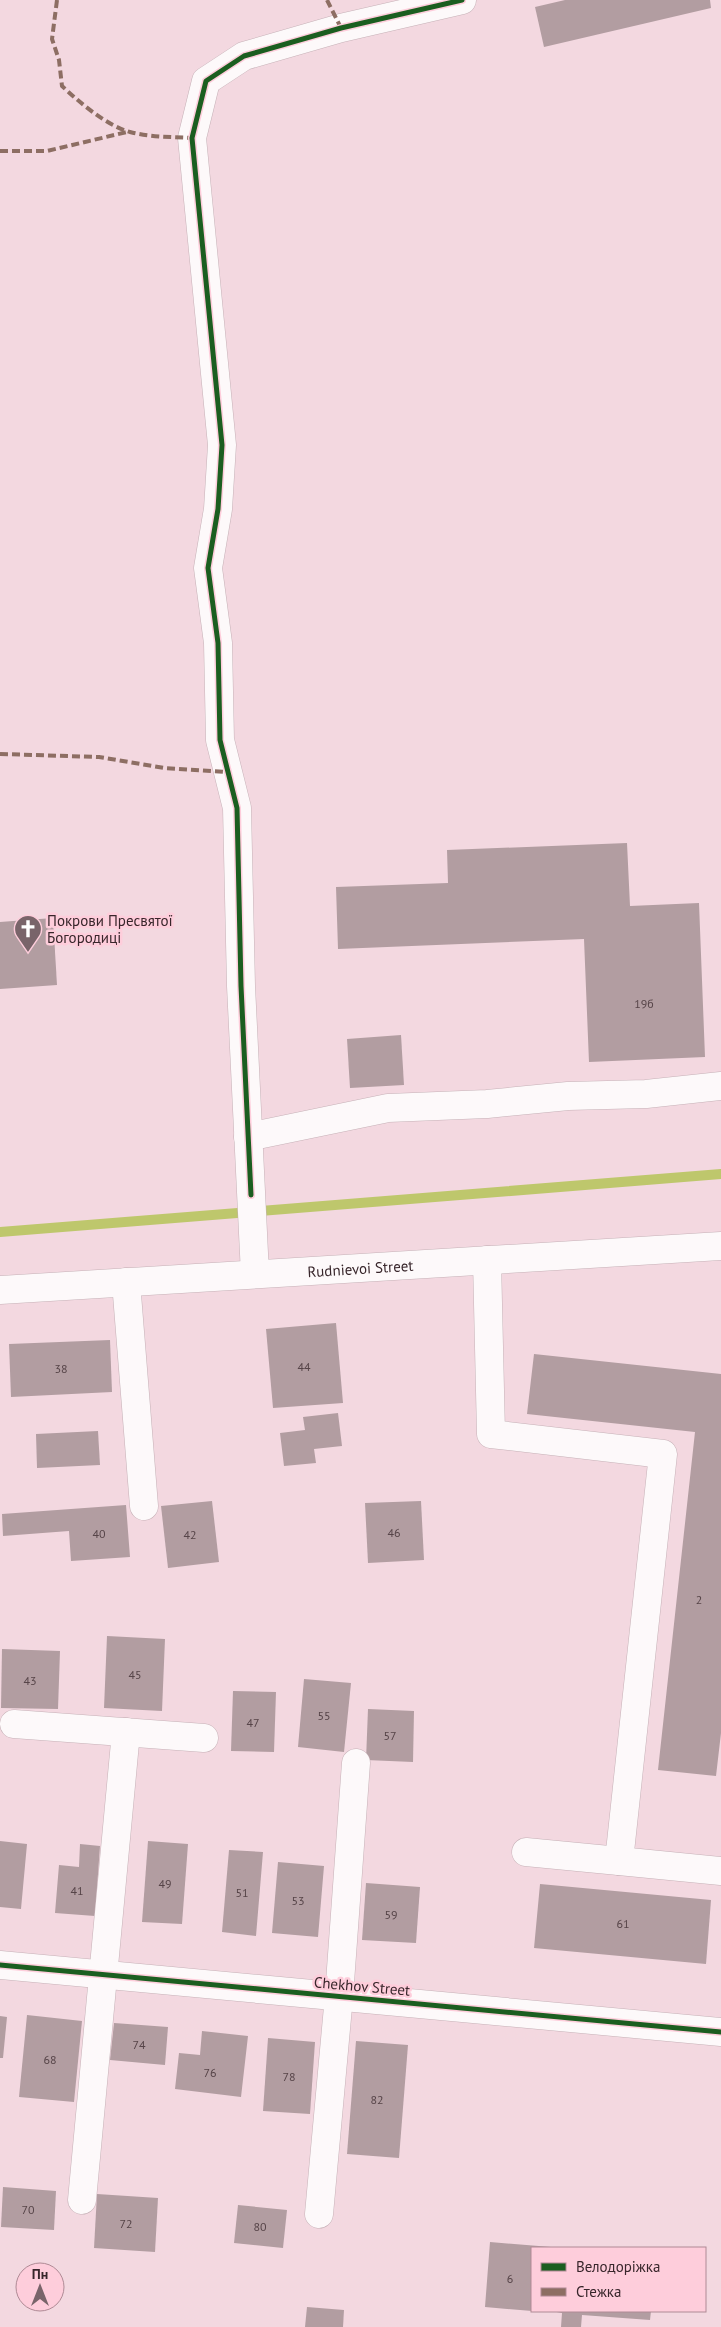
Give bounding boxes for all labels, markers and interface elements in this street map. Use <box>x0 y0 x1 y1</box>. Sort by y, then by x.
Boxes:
place label: Покрови Пресвятої Богородиці <box>47 911 173 947</box>
church icon: Покрови Пресвятої Богородиці <box>13 914 43 953</box>
house number: 19б <box>634 996 654 1011</box>
street label: Rudnievoi Street <box>307 1255 414 1281</box>
house number: 44 <box>297 1359 311 1374</box>
house number: 38 <box>54 1361 68 1376</box>
house number: 46 <box>387 1525 401 1540</box>
house number: 40 <box>92 1526 106 1541</box>
house number: 42 <box>183 1527 197 1542</box>
house number: 2 <box>696 1592 702 1607</box>
house number: 45 <box>128 1667 142 1682</box>
house number: 43 <box>23 1673 37 1688</box>
house number: 55 <box>317 1708 331 1723</box>
house number: 47 <box>246 1715 260 1730</box>
house number: 57 <box>383 1728 397 1743</box>
house number: 49 <box>158 1876 172 1891</box>
house number: 41 <box>70 1883 84 1898</box>
house number: 51 <box>235 1885 249 1900</box>
house number: 53 <box>291 1893 305 1908</box>
house number: 59 <box>384 1907 398 1922</box>
house number: 61 <box>616 1916 630 1931</box>
street label: Chekhov Street <box>313 1972 411 2000</box>
house number: 74 <box>132 2037 146 2052</box>
house number: 68 <box>43 2052 57 2067</box>
house number: 76 <box>203 2065 217 2080</box>
house number: 78 <box>282 2069 296 2084</box>
house number: 82 <box>370 2092 384 2107</box>
house number: 70 <box>21 2202 35 2217</box>
house number: 72 <box>119 2216 133 2231</box>
house number: 80 <box>253 2219 267 2234</box>
legend <box>531 2247 706 2312</box>
text: Велодоріжка <box>576 2257 660 2276</box>
north arrow <box>15 2262 65 2312</box>
text: Пн <box>32 2265 48 2283</box>
house number: 6 <box>507 2271 513 2286</box>
text: Стежка <box>576 2282 621 2301</box>

